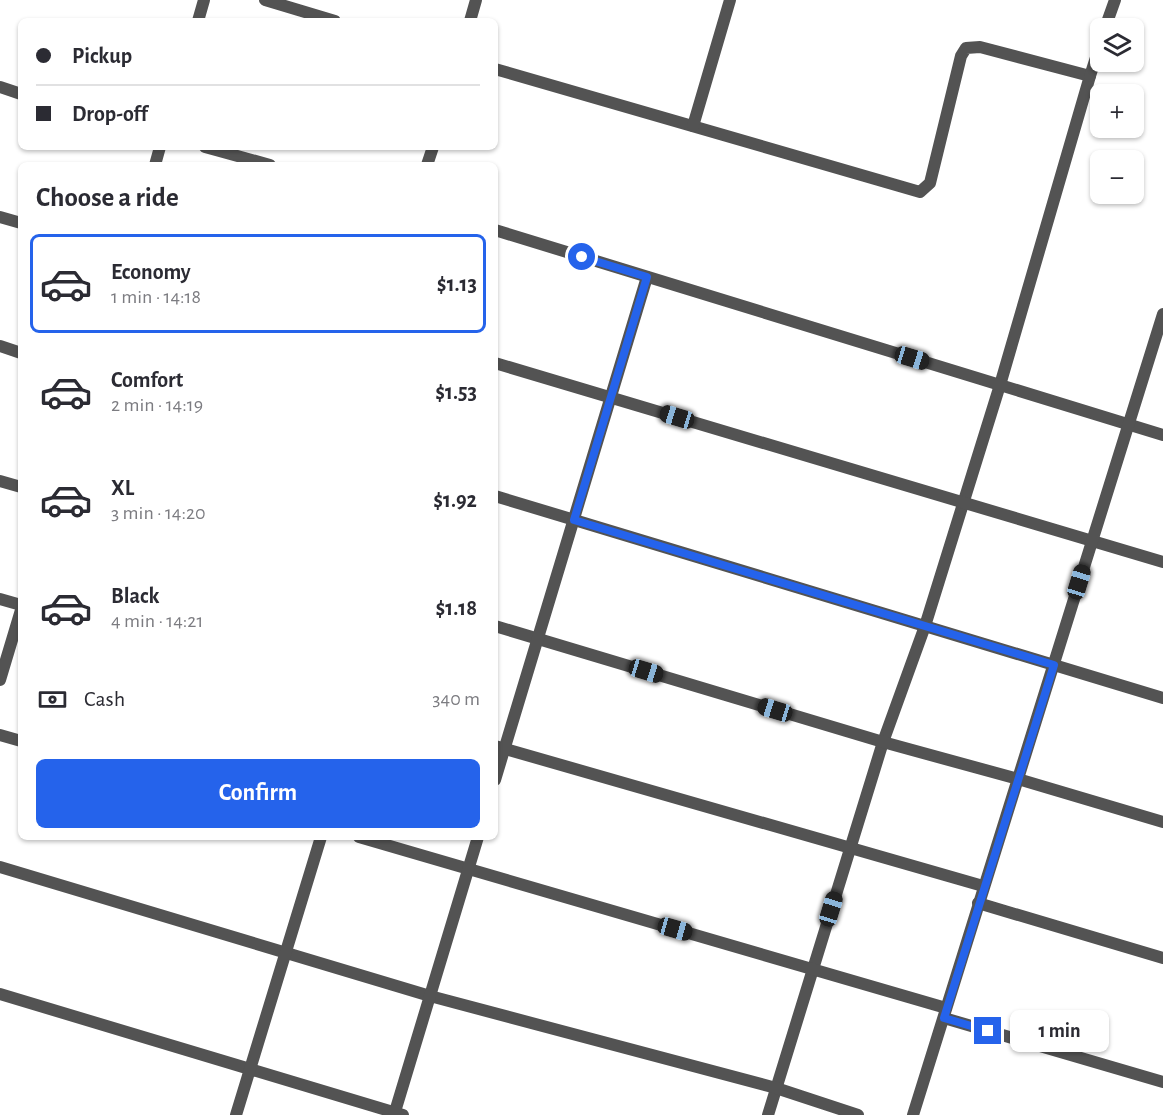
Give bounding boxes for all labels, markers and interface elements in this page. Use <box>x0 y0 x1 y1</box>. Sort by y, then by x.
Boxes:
map controls <box>1090 18 1144 204</box>
button: layers <box>1090 18 1144 72</box>
text: Pickup <box>72 45 132 67</box>
button: + <box>1090 84 1144 138</box>
text: Drop-off <box>72 103 148 125</box>
button: − <box>1090 150 1144 204</box>
text: Choose a ride <box>36 184 179 211</box>
route start <box>568 243 595 270</box>
icon: car <box>39 257 93 311</box>
text: Economy <box>111 261 191 283</box>
text: $1.13 <box>437 273 477 295</box>
text: 1 min · 14:18 <box>111 287 201 307</box>
car <box>892 344 932 372</box>
icon: car <box>39 365 93 419</box>
text: Comfort <box>111 369 183 391</box>
text: $1.53 <box>435 381 477 403</box>
text: 2 min · 14:19 <box>111 395 203 415</box>
car <box>657 403 697 431</box>
icon: car <box>39 473 93 527</box>
text: XL <box>111 477 134 499</box>
text: $1.92 <box>433 489 477 511</box>
text: 3 min · 14:20 <box>111 503 206 523</box>
car <box>1065 562 1093 602</box>
icon: car <box>39 581 93 635</box>
text: Black <box>111 585 159 607</box>
text: $1.18 <box>435 597 477 619</box>
text: 4 min · 14:21 <box>111 611 203 631</box>
car <box>626 657 666 685</box>
icon: cash <box>36 683 69 716</box>
text: Cash <box>84 688 125 710</box>
text: 340 m <box>432 689 480 709</box>
car <box>755 696 795 724</box>
button: Confirm <box>36 759 480 828</box>
car <box>817 889 845 929</box>
car <box>655 915 695 943</box>
callout: 1 min <box>1009 1010 1108 1052</box>
route end <box>974 1017 1001 1044</box>
text: 1 min <box>1038 1021 1081 1041</box>

